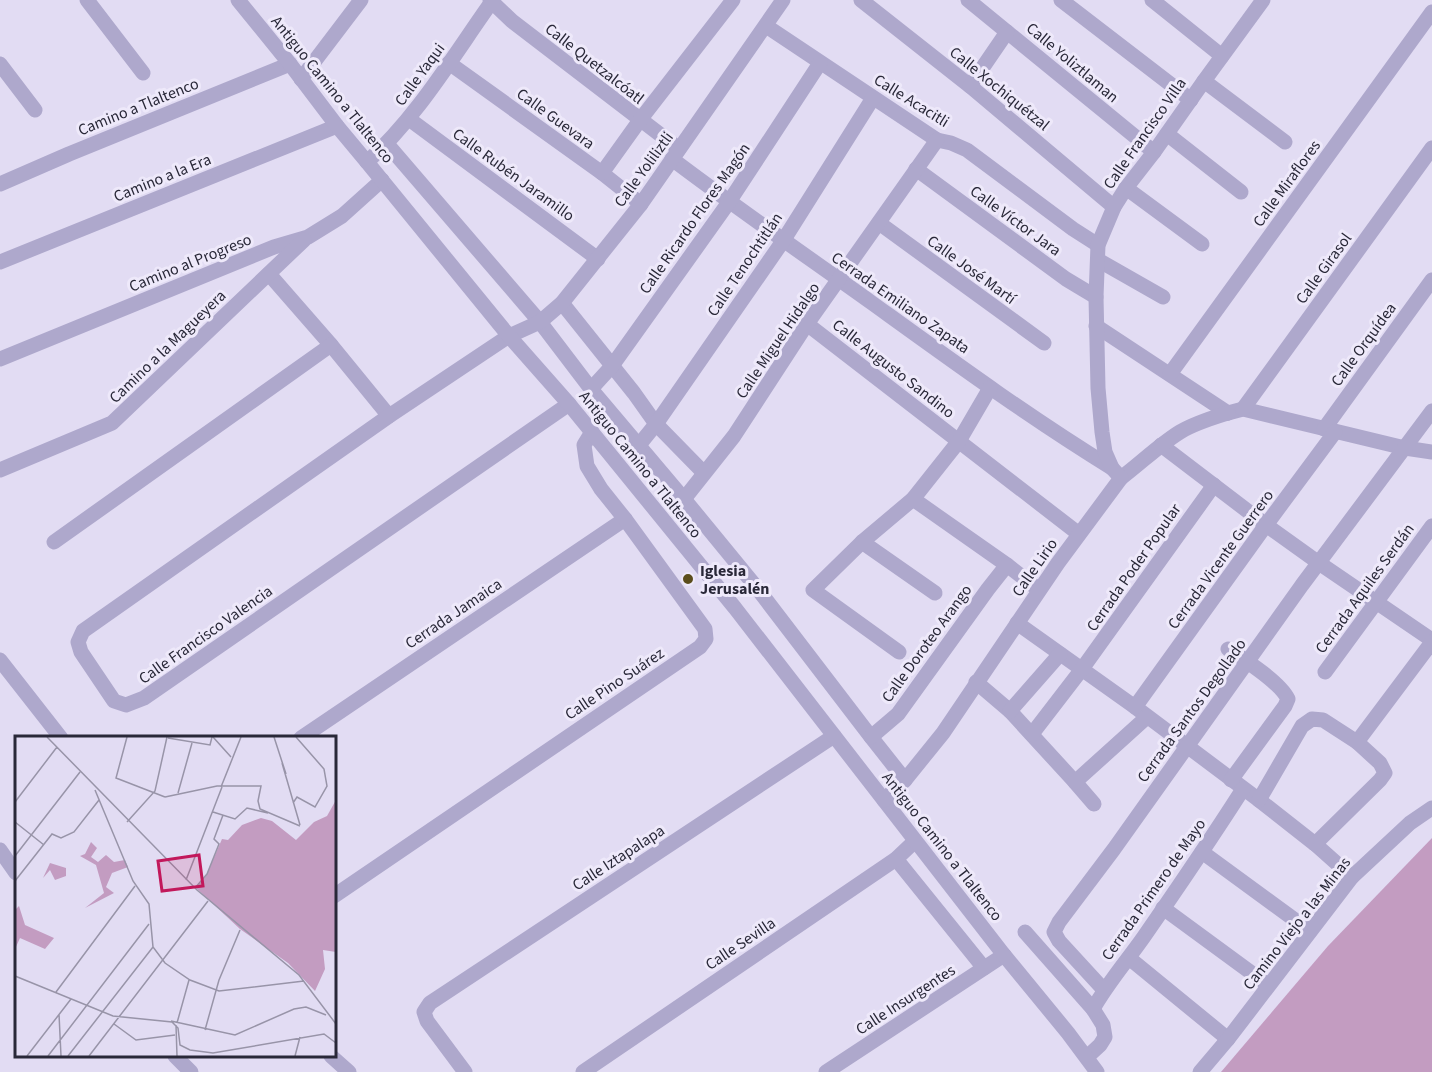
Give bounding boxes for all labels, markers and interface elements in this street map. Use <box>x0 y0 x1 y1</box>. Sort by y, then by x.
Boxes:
street label: Antiguo Camino a Tlaltenco <box>266 11 399 168</box>
street label: Calle Quetzalcóatl <box>540 18 649 110</box>
street label: Calle Yoliztlaman <box>1021 18 1123 108</box>
street label: Calle Yaqui <box>390 39 450 110</box>
street label: Calle Xochiquétzal <box>945 42 1054 136</box>
street label: Calle Acacitli <box>870 69 953 133</box>
street label: Camino a Tlaltenco <box>75 73 202 141</box>
street label: Calle Francisco Villa <box>1098 74 1191 194</box>
street label: Calle Guevara <box>512 83 599 155</box>
street label: Calle Rubén Jaramillo <box>448 123 579 227</box>
street label: Calle Yoliliztli <box>609 127 679 212</box>
street label: Calle Miraflores <box>1248 135 1326 232</box>
street label: Calle Ricardo Flores Magón <box>634 139 755 298</box>
street label: Camino a la Era <box>110 148 214 207</box>
street label: Calle Víctor Jara <box>965 180 1065 261</box>
street label: Calle Tenochtitlán <box>702 208 788 321</box>
street label: Camino al Progreso <box>126 228 255 298</box>
street label: Calle Girasol <box>1291 229 1357 309</box>
street label: Calle José Martí <box>922 230 1021 310</box>
street label: Cerrada Emiliano Zapata <box>827 247 974 359</box>
street label: Calle Miguel Hidalgo <box>731 278 825 403</box>
street label: Camino a la Magueyera <box>104 285 231 408</box>
street label: Calle Orquídea <box>1326 298 1402 391</box>
street label: Calle Augusto Sandino <box>828 314 959 424</box>
street label: Antiguo Camino a Tlaltenco <box>574 386 707 543</box>
street label: Cerrada Vicente Guerrero <box>1163 485 1279 634</box>
street label: Cerrada Poder Popular <box>1081 499 1187 636</box>
street label: Cerrada Aquiles Serdán <box>1310 519 1419 658</box>
street label: Calle Lirio <box>1007 534 1063 601</box>
place label: Iglesia Jerusalén <box>700 560 769 600</box>
marker: Iglesia Jerusalén <box>681 572 695 586</box>
street label: Cerrada Jamaica <box>401 573 506 654</box>
street label: Calle Francisco Valencia <box>134 580 277 689</box>
street label: Calle Doroteo Arango <box>876 580 977 707</box>
street label: Cerrada Santos Degollado <box>1132 634 1252 787</box>
street label: Calle Pino Suárez <box>561 642 669 725</box>
inset map <box>15 736 336 1057</box>
street label: Antiguo Camino a Tlaltenco <box>877 767 1008 926</box>
street label: Cerrada Primero de Mayo <box>1096 814 1211 965</box>
street label: Calle Iztapalapa <box>568 820 669 896</box>
street label: Camino Viejo a las Minas <box>1238 852 1356 995</box>
street label: Calle Sevilla <box>701 912 780 976</box>
street label: Calle Insurgentes <box>851 959 960 1040</box>

